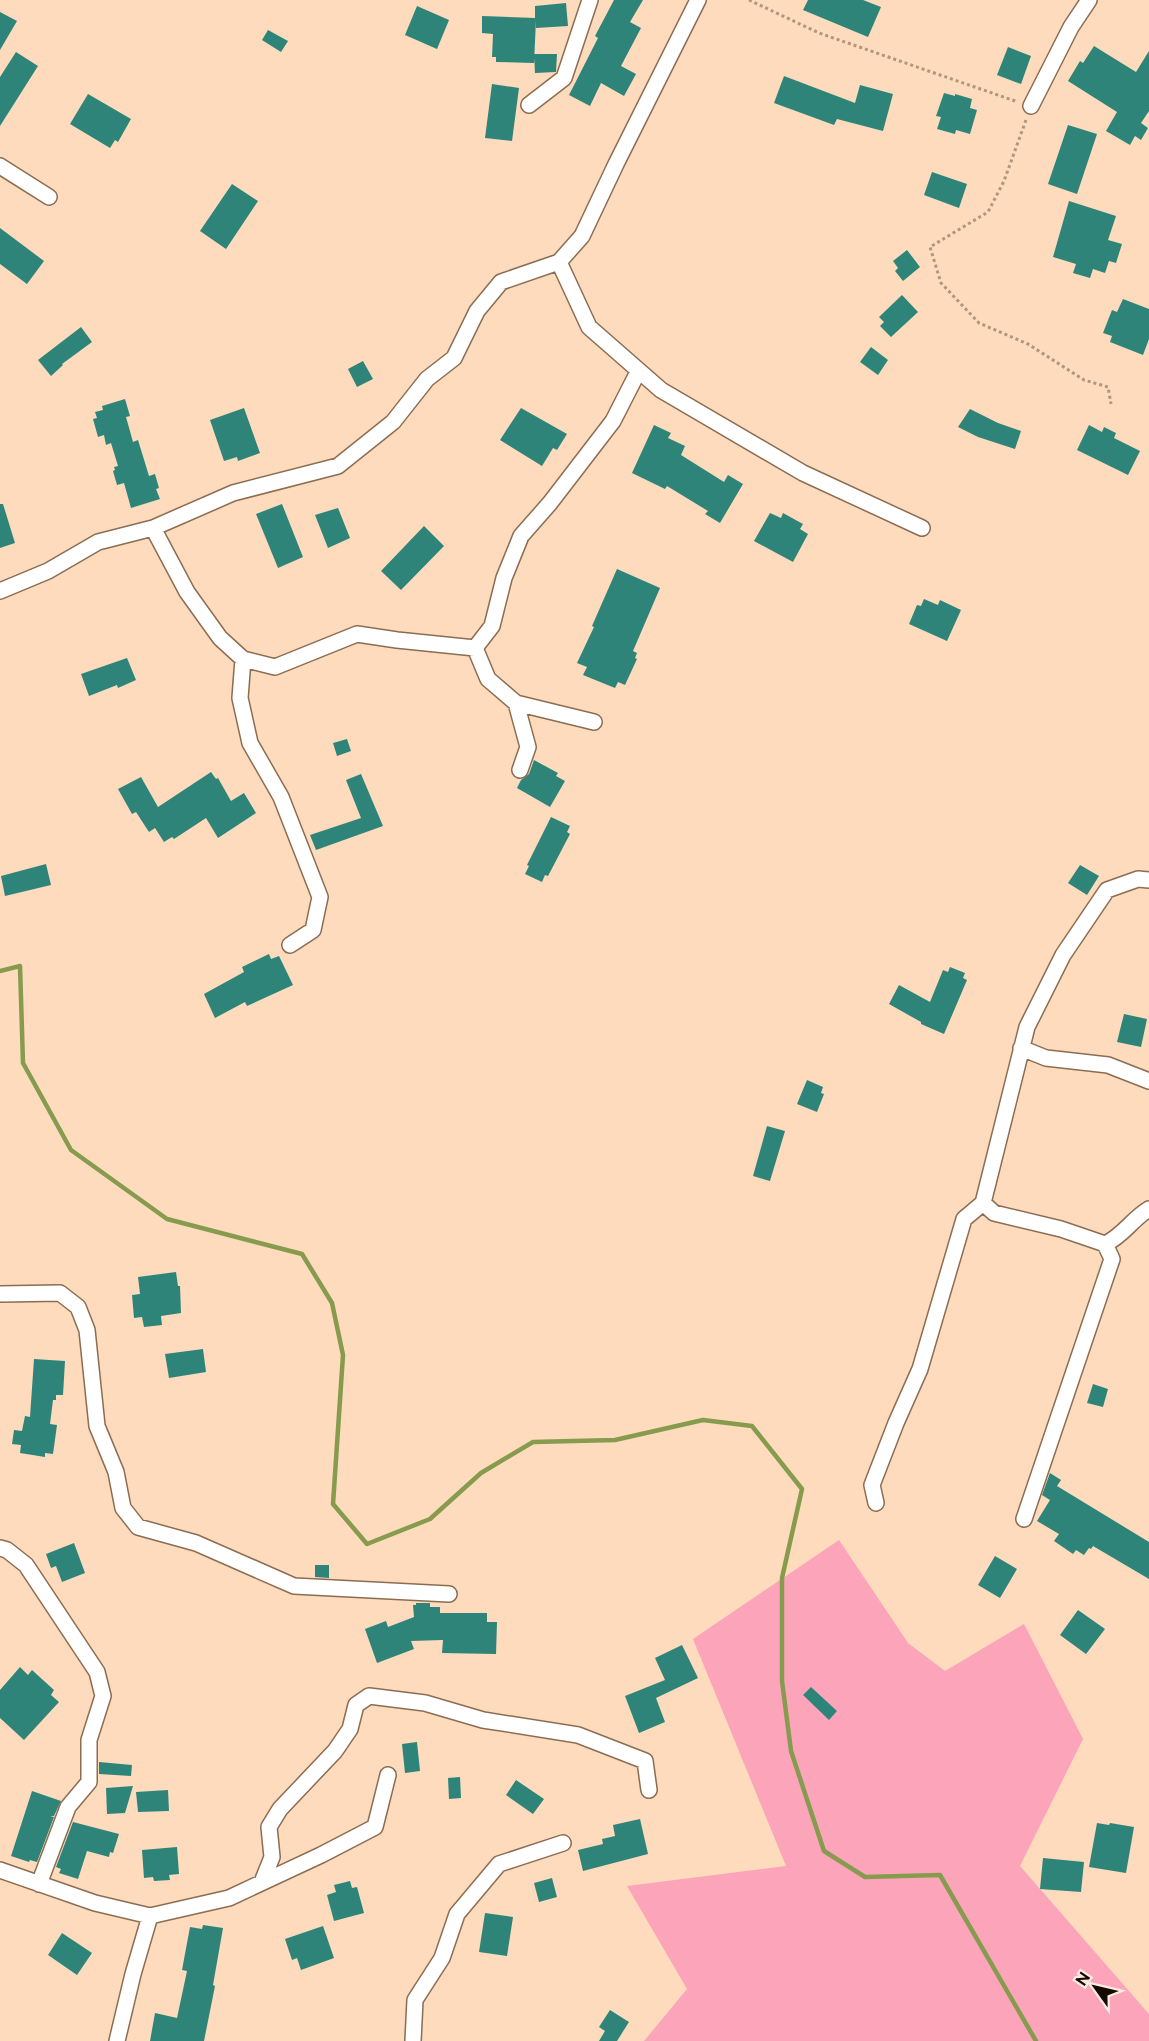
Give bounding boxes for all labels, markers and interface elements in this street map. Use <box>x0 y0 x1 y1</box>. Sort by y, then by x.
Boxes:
north arrow <box>1065 1957 1125 2017</box>
text: N <box>1072 1969 1094 1989</box>

